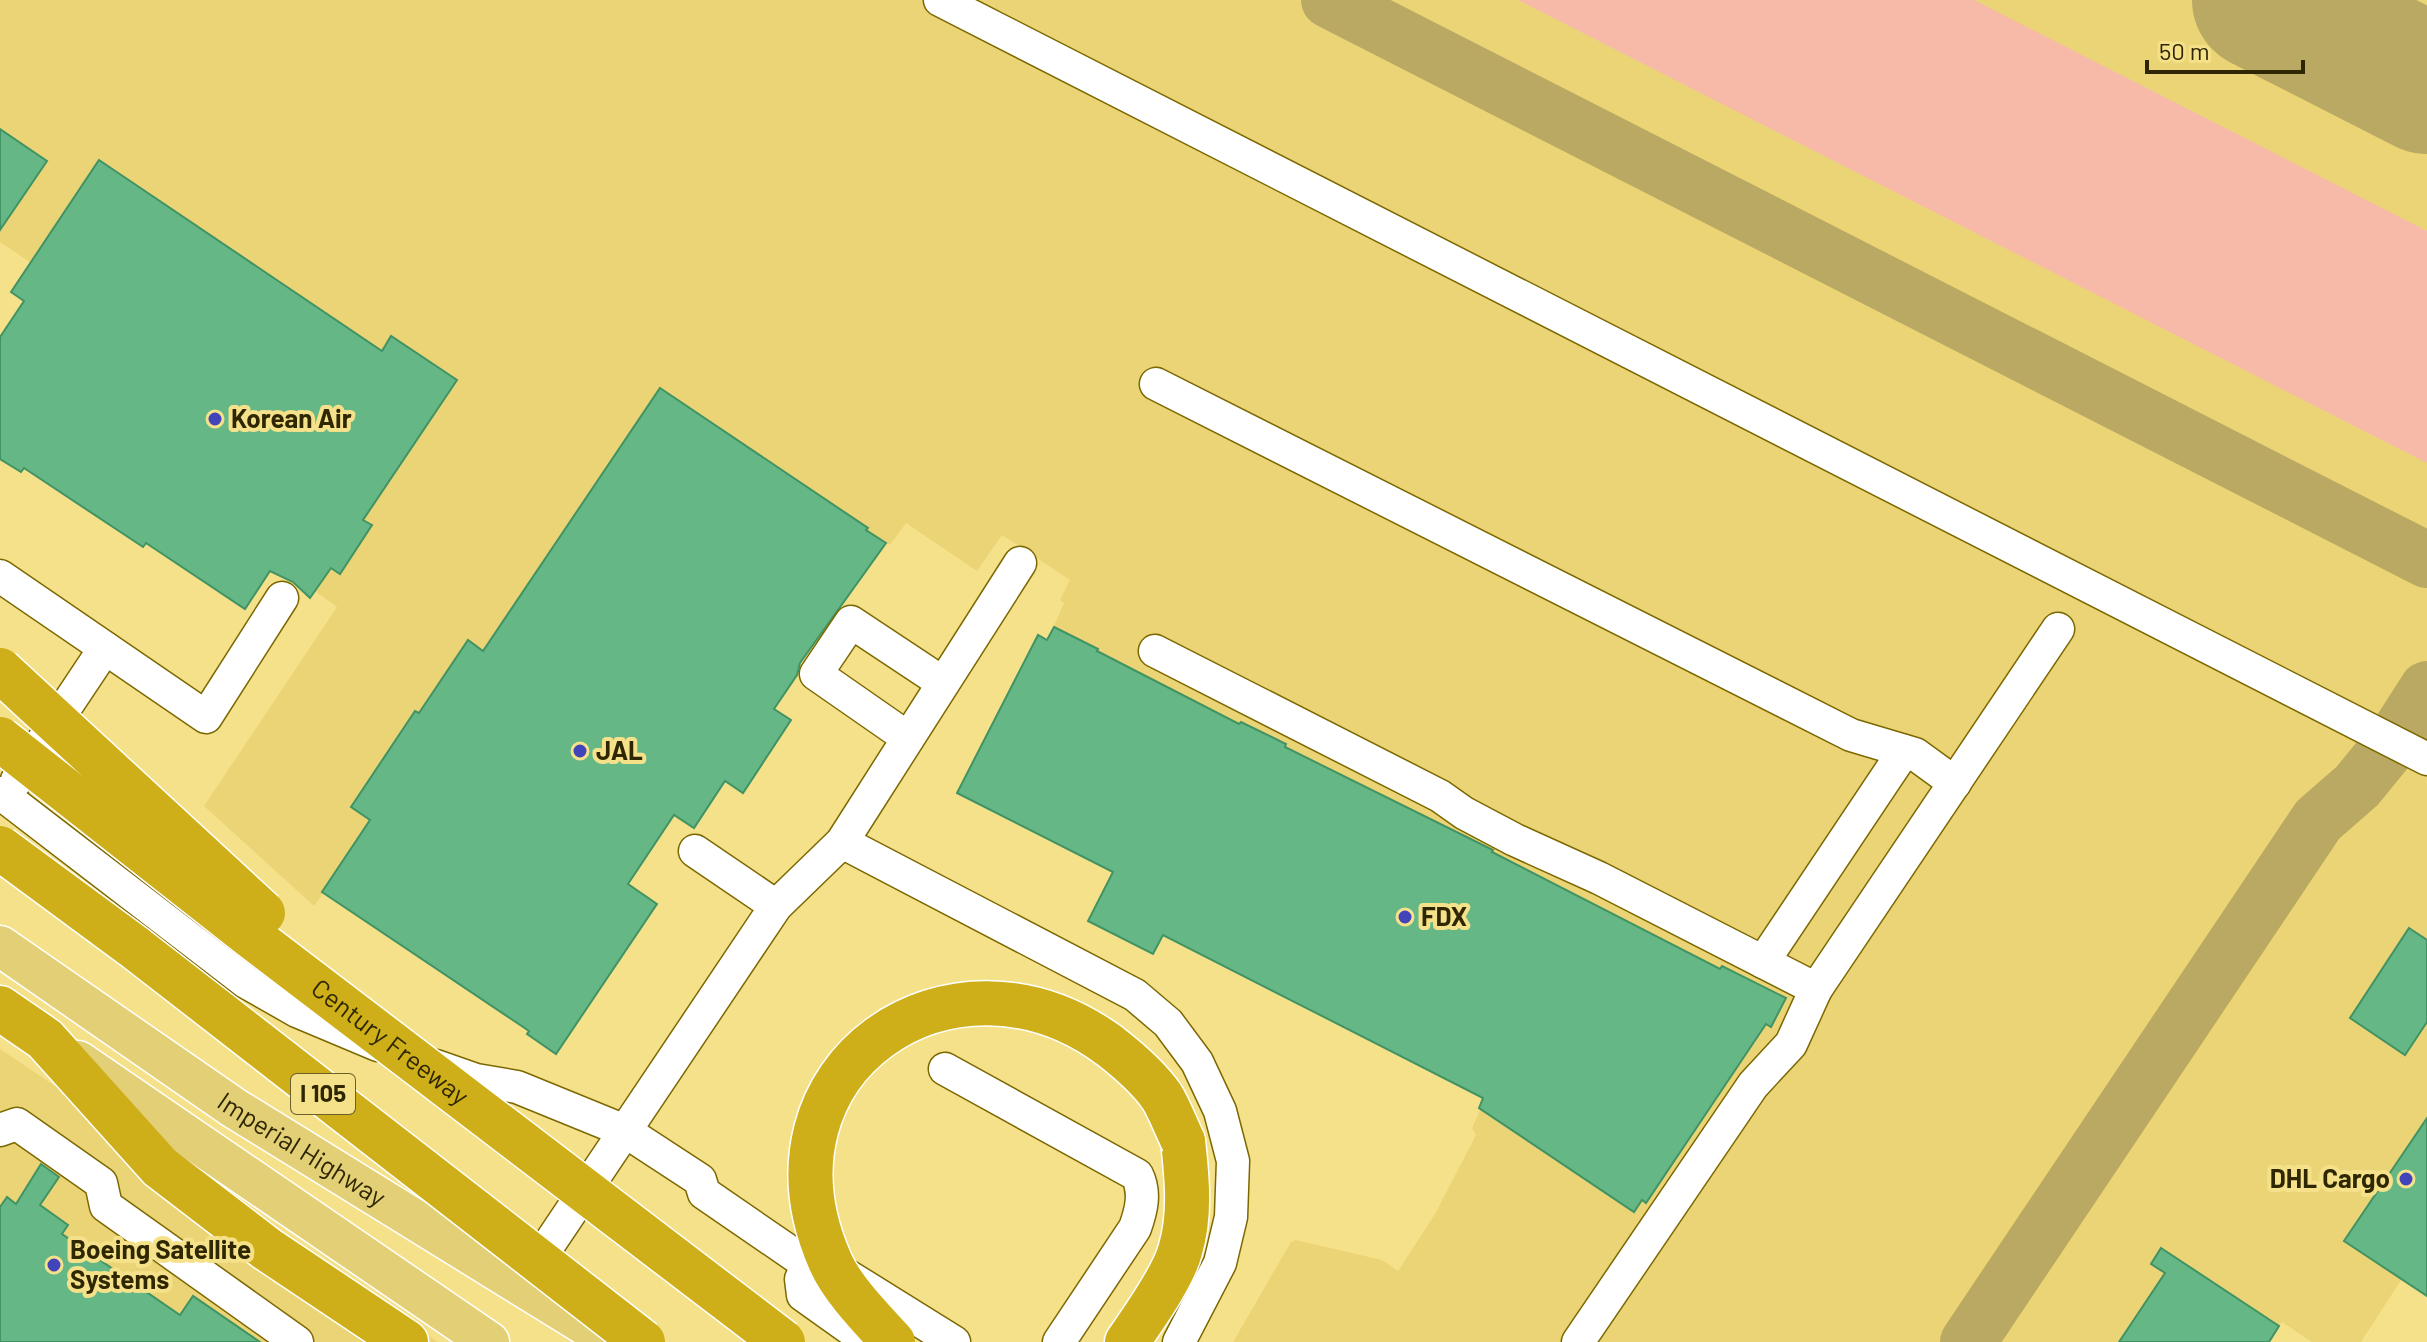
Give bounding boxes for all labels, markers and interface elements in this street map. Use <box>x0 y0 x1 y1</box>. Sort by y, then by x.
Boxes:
scale bar <box>2147 24 2303 74</box>
text: 50 m <box>2159 36 2210 65</box>
place label: Korean Air <box>231 402 352 433</box>
marker: Korean Air <box>206 410 224 428</box>
place label: JAL <box>596 734 643 765</box>
marker: JAL <box>571 742 589 760</box>
place label: FDX <box>1421 900 1467 931</box>
marker: FDX <box>1396 908 1414 926</box>
street label: Century Freeway <box>306 971 476 1111</box>
road number: I 105 <box>291 1074 355 1114</box>
street label: Imperial Highway <box>212 1085 392 1212</box>
place label: DHL Cargo <box>2270 1162 2390 1193</box>
marker: DHL Cargo <box>2397 1170 2415 1188</box>
place label: Boeing Satellite Systems <box>70 1233 251 1294</box>
marker: Boeing Satellite Systems <box>45 1256 63 1274</box>

